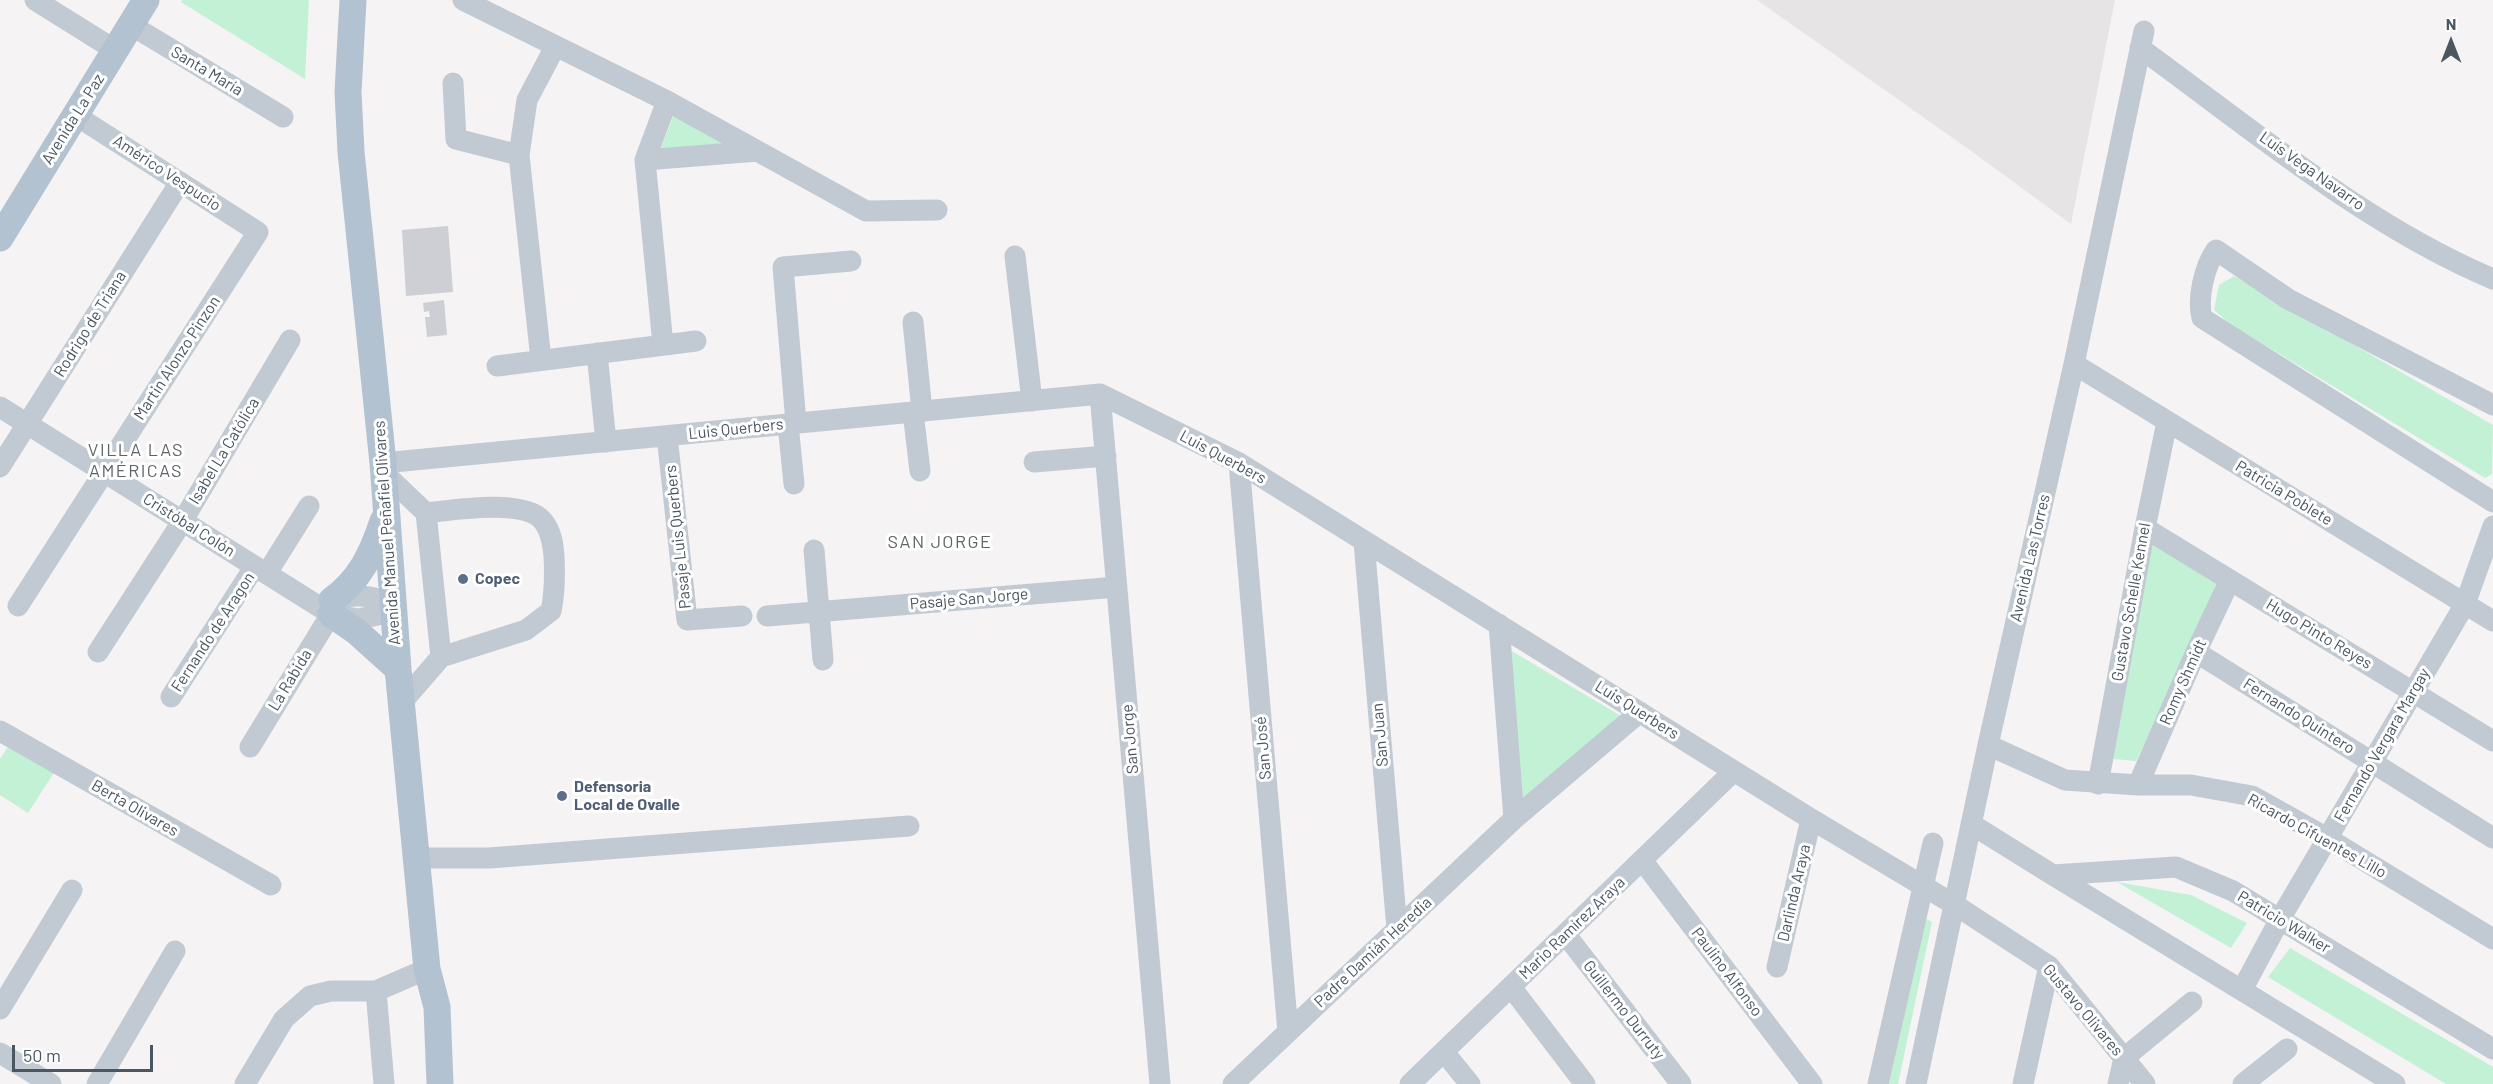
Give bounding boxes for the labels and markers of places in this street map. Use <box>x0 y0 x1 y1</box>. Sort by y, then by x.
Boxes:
place label: Copec <box>475 569 520 589</box>
marker: Copec <box>456 572 470 586</box>
place label: Defensoria Local de Ovalle <box>574 777 680 815</box>
marker: Defensoria Local de Ovalle <box>555 789 569 803</box>

